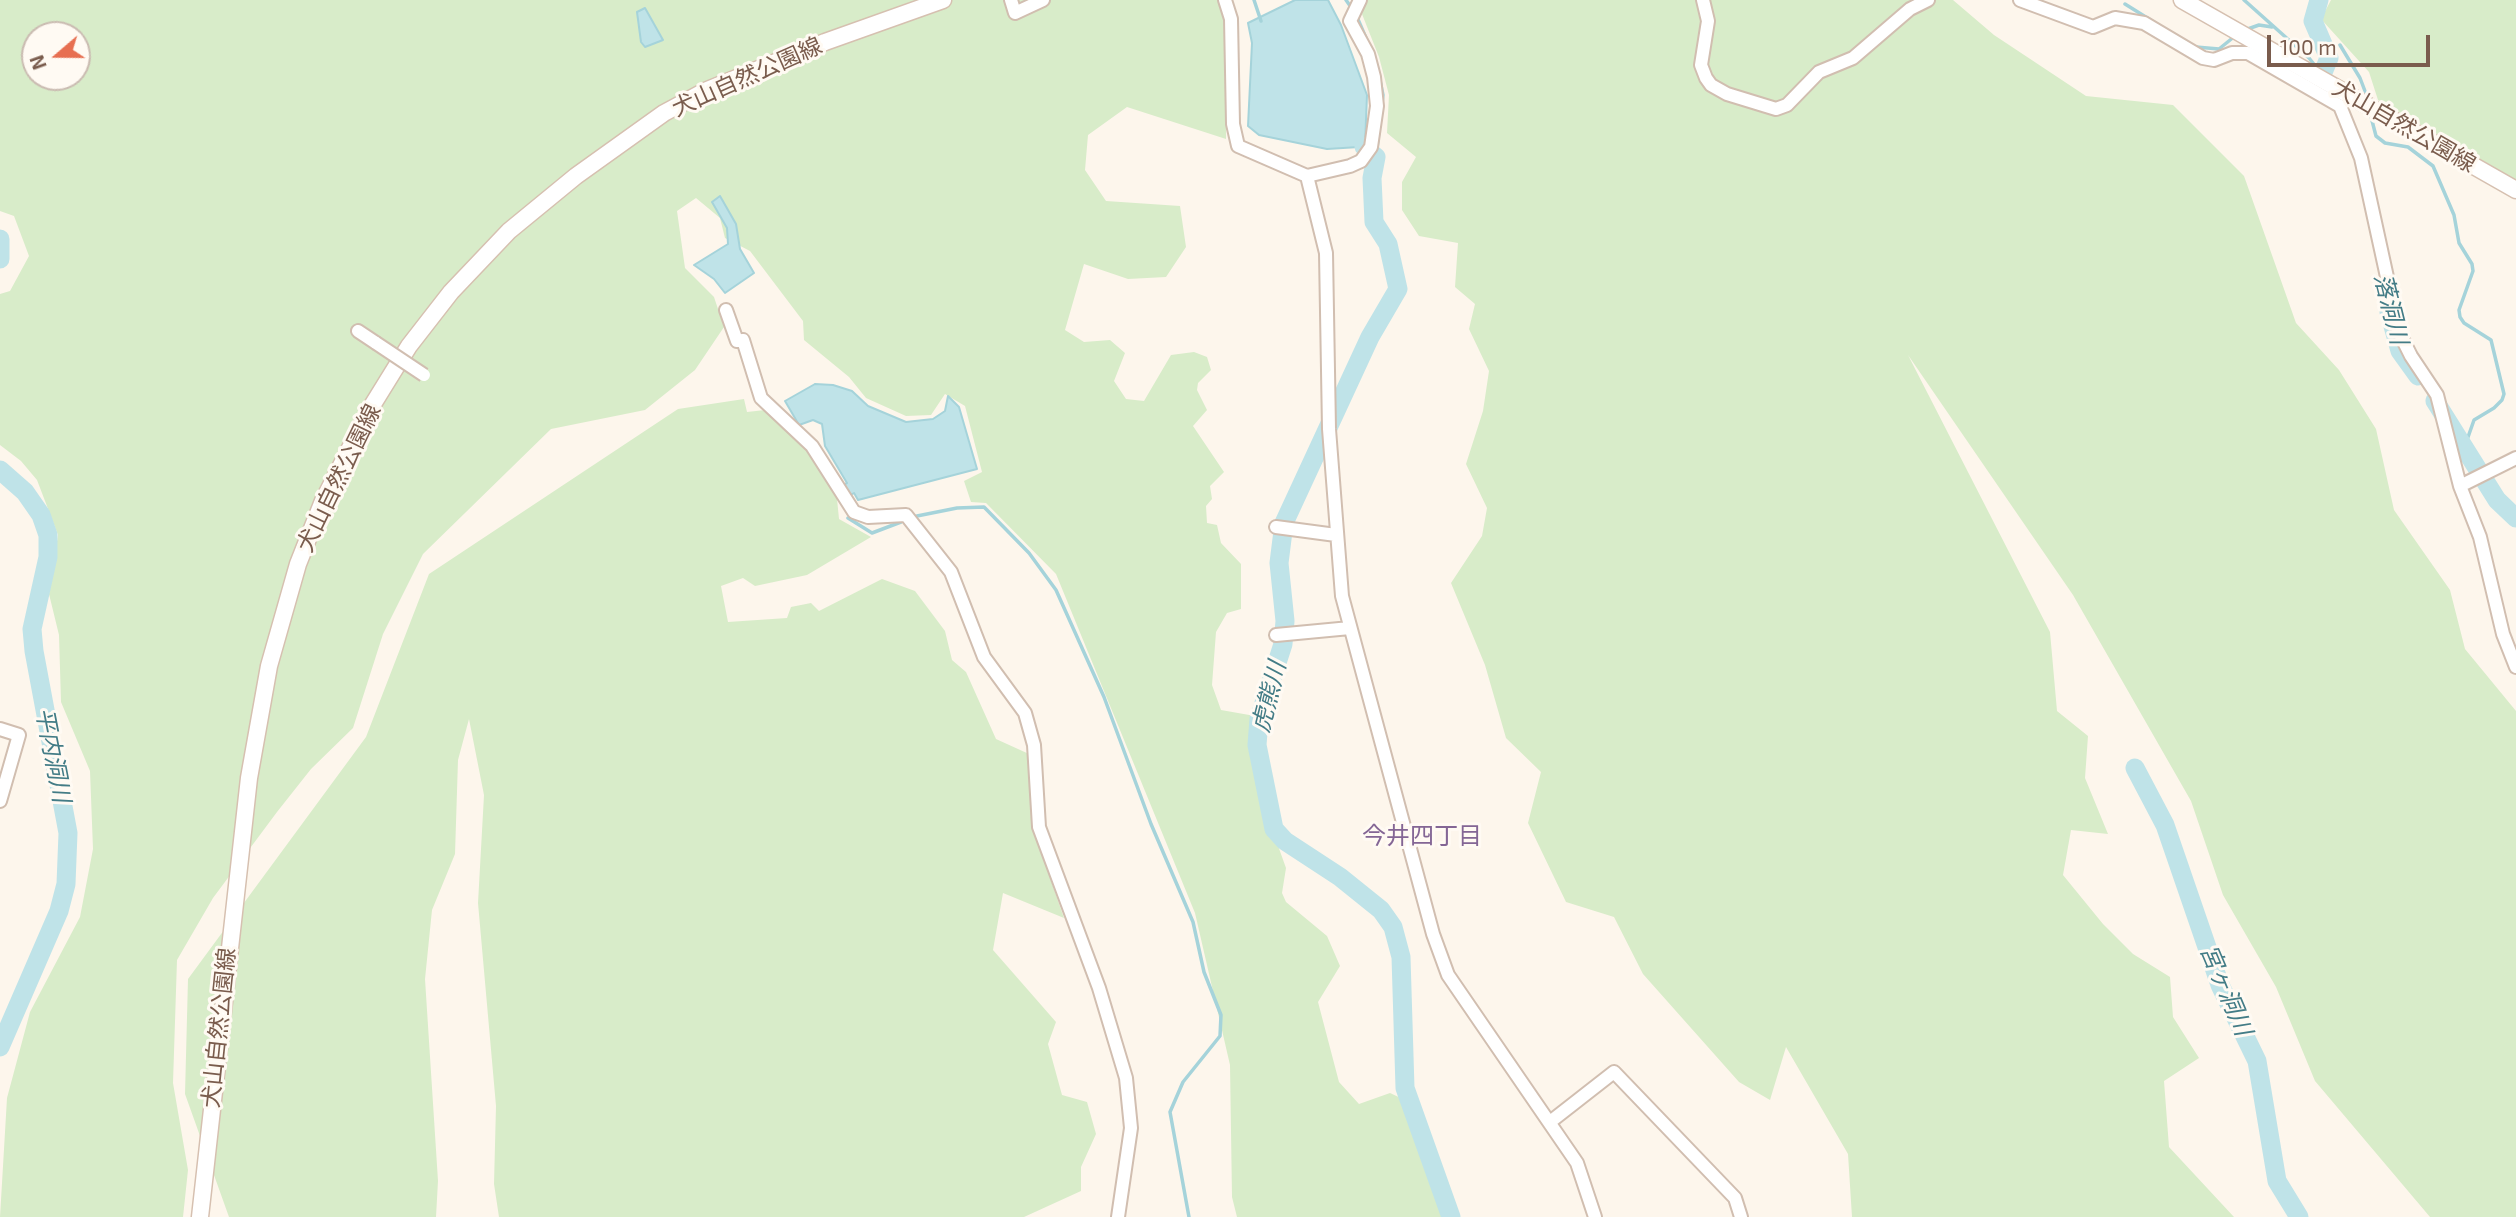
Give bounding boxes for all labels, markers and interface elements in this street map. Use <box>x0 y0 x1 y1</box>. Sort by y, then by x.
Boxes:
north arrow <box>21 21 91 91</box>
scale bar <box>2271 21 2434 65</box>
street label: 犬山自然公園線 <box>668 32 826 122</box>
text: 100 m <box>2280 34 2337 59</box>
text: N <box>25 52 51 73</box>
street label: 犬山自然公園線 <box>2327 74 2481 178</box>
water label: 落洞川 <box>2368 271 2414 347</box>
street label: 犬山自然公園線 <box>291 400 387 556</box>
water label: 虎熊川 <box>1246 659 1292 735</box>
water label: 平内洞川 <box>30 705 76 805</box>
district label: 今井四丁目 <box>1362 822 1482 850</box>
water label: 宮ヶ洞川 <box>2194 940 2258 1040</box>
street label: 犬山自然公園線 <box>197 946 241 1110</box>

